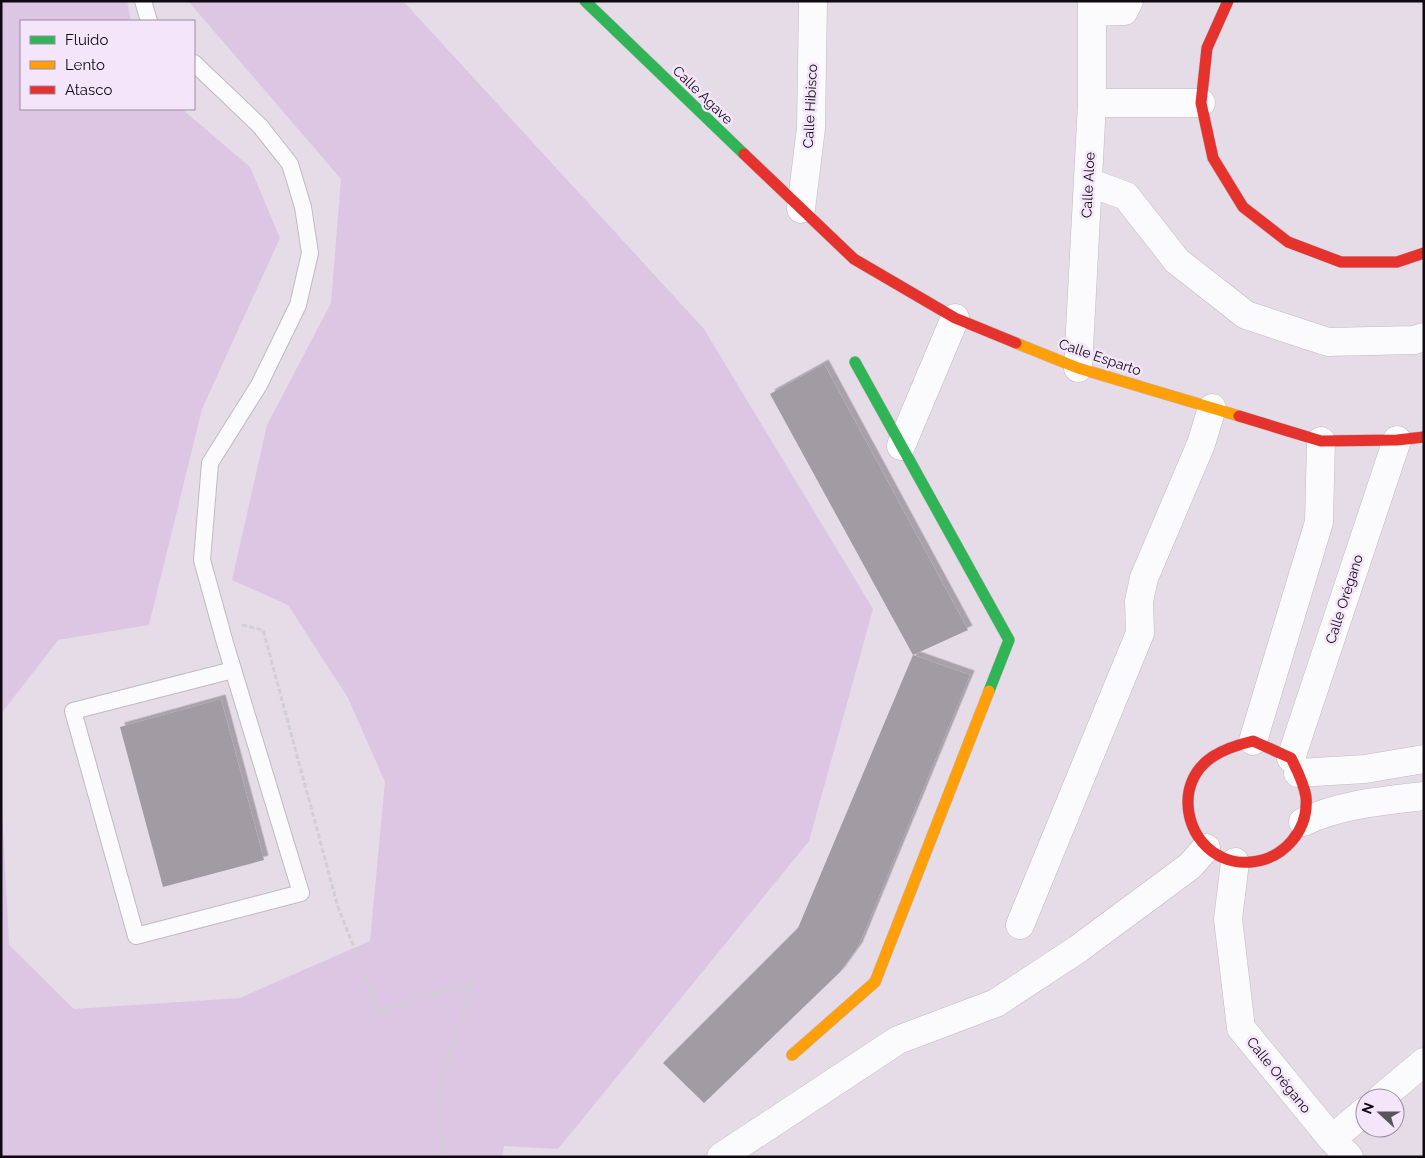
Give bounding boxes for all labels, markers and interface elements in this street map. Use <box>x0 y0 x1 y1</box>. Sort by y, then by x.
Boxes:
legend <box>20 20 195 110</box>
text: Fluido <box>65 31 108 49</box>
text: Lento <box>65 56 105 74</box>
street label: Calle Agave <box>670 63 736 127</box>
street label: Calle Hibisco <box>800 63 820 149</box>
text: Atasco <box>65 81 112 99</box>
street label: Calle Aloe <box>1078 152 1098 218</box>
street label: Calle Esparto <box>1057 335 1143 379</box>
street label: Calle Orégano <box>1322 552 1366 646</box>
street label: Calle Orégano <box>1244 1034 1314 1116</box>
north arrow <box>1355 1088 1405 1138</box>
text: N <box>1358 1100 1377 1116</box>

